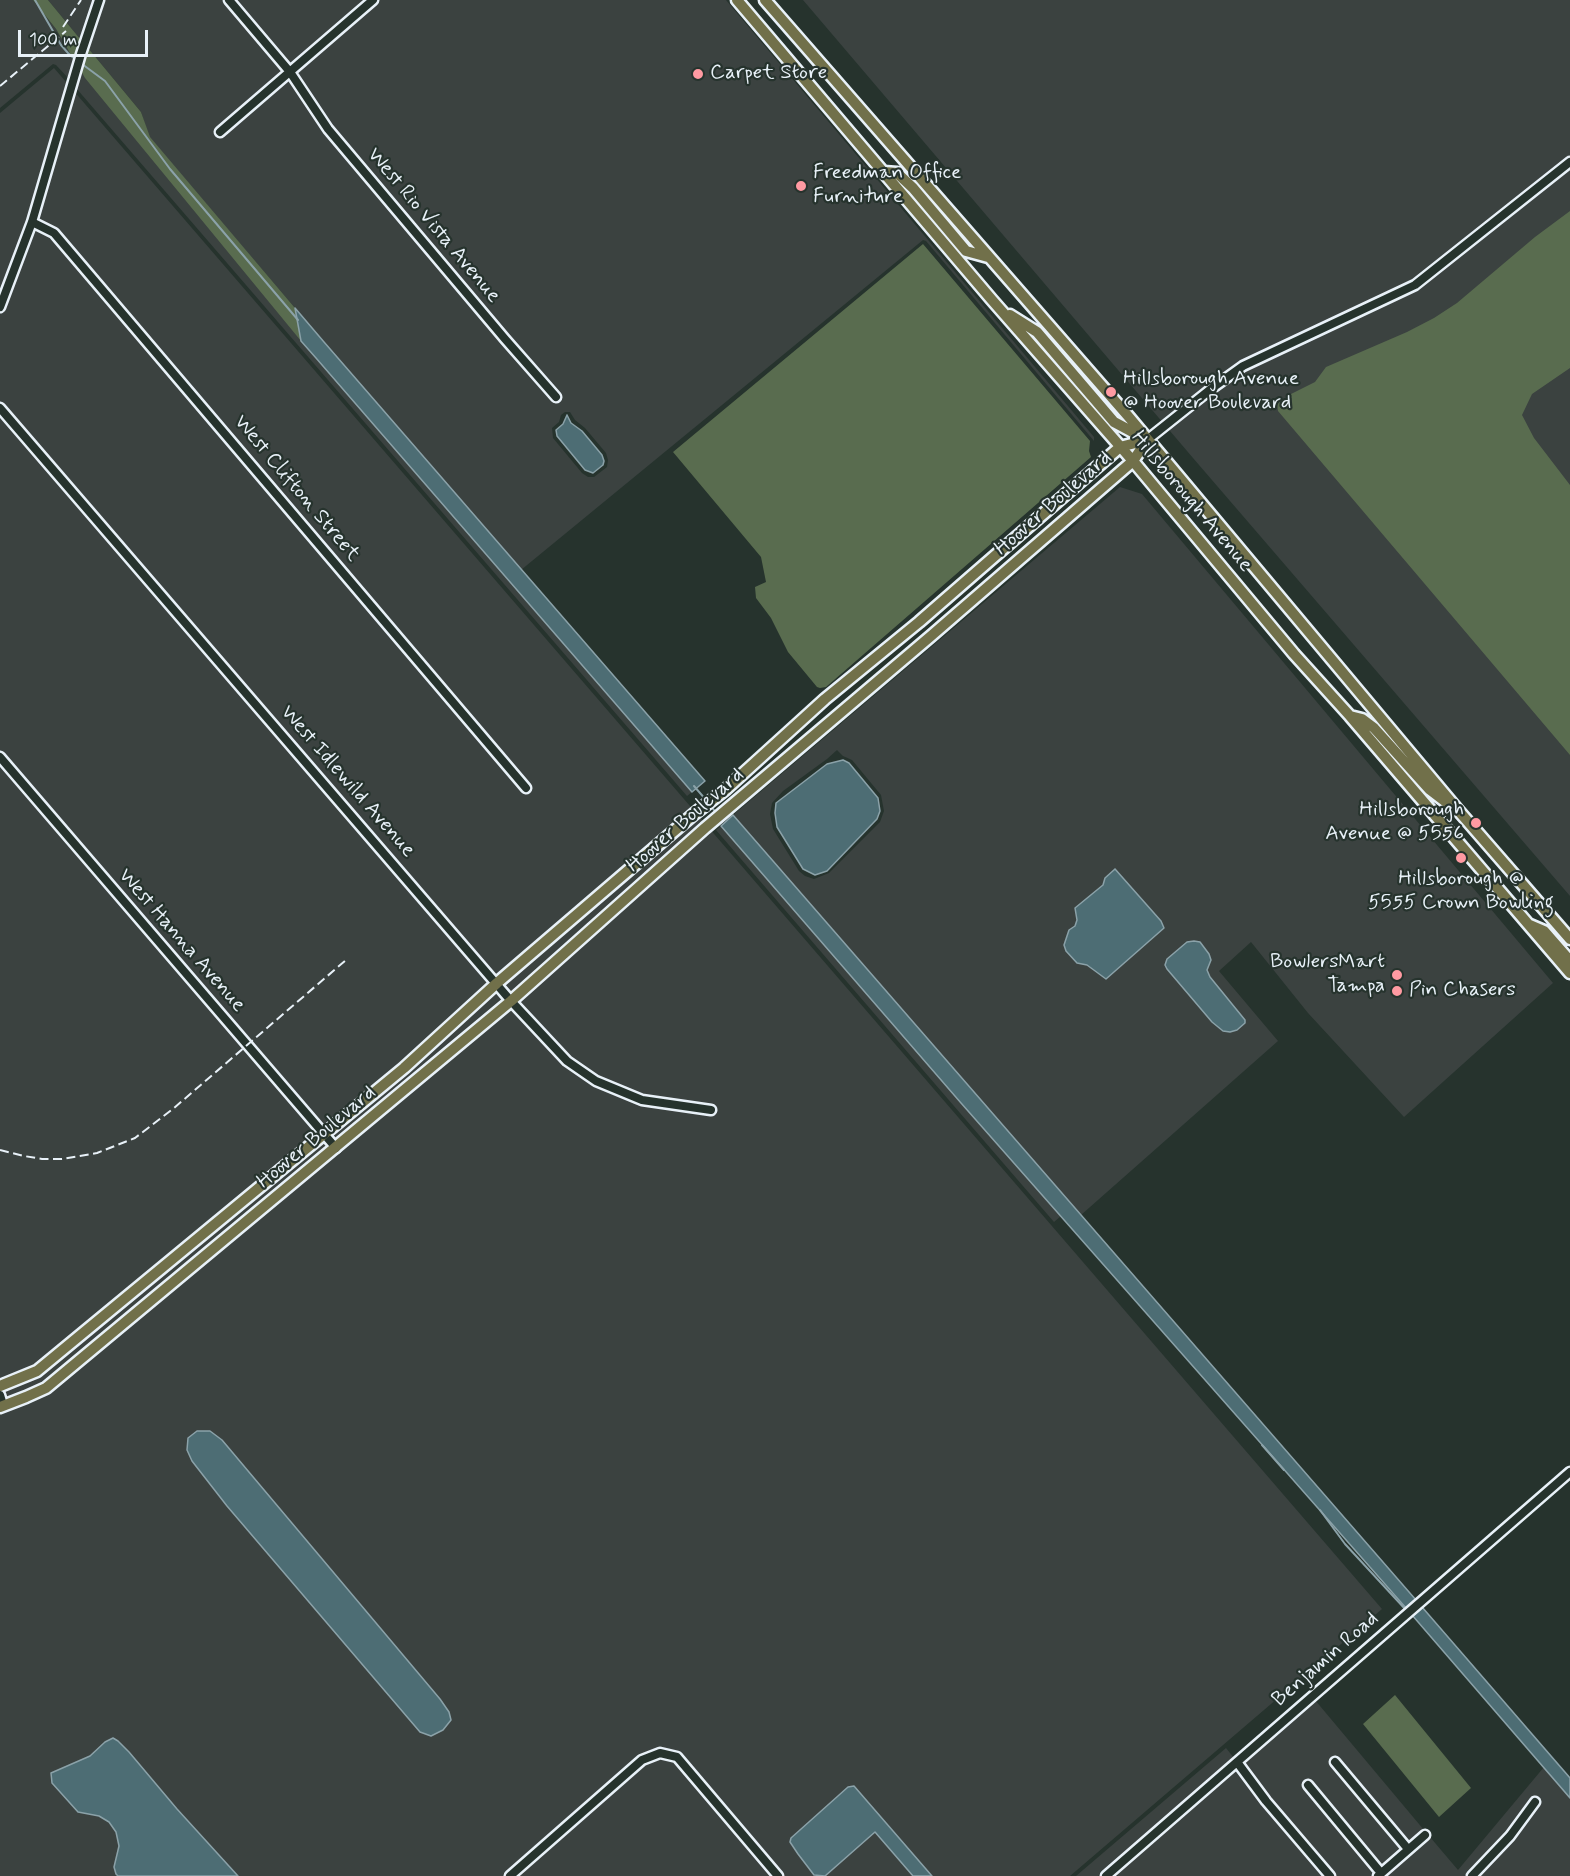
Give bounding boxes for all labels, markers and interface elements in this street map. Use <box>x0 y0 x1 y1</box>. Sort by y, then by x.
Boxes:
scale bar <box>21 18 152 56</box>
text: 100 m <box>29 28 77 52</box>
place label: Carpet Store <box>710 61 827 87</box>
marker: Carpet Store <box>691 67 705 81</box>
street label: West Rio Vista Avenue <box>361 143 505 309</box>
place label: Freedman Office Furniture <box>813 161 961 211</box>
marker: Freedman Office Furniture <box>794 179 808 193</box>
place label: Hillsborough Avenue @ Hoover Boulevard <box>1123 367 1299 417</box>
marker: Hillsborough Avenue @ Hoover Boulevard <box>1104 385 1118 399</box>
street label: West Clifton Street <box>227 411 365 567</box>
street label: Hillsborough Avenue <box>1125 426 1257 578</box>
street label: Hoover Boulevard <box>990 446 1118 562</box>
street label: West Idlewild Avenue <box>274 701 420 863</box>
street label: Hoover Boulevard <box>622 763 750 879</box>
place label: Hillsborough Avenue @ 5556 <box>1325 798 1464 848</box>
marker: Hillsborough Avenue @ 5556 <box>1469 816 1483 830</box>
marker: Hillsborough @ 5555 Crown Bowling <box>1454 851 1468 865</box>
street label: West Hanna Avenue <box>112 864 250 1018</box>
place label: Hillsborough @ 5555 Crown Bowling <box>1368 867 1554 917</box>
place label: BowlersMart Tampa <box>1270 950 1385 1000</box>
marker: BowlersMart Tampa <box>1390 968 1404 982</box>
place label: Pin Chasers <box>1409 978 1516 1004</box>
marker: Pin Chasers <box>1390 984 1404 998</box>
street label: Hoover Boulevard <box>252 1081 382 1195</box>
street label: Benjamin Road <box>1268 1607 1384 1713</box>

